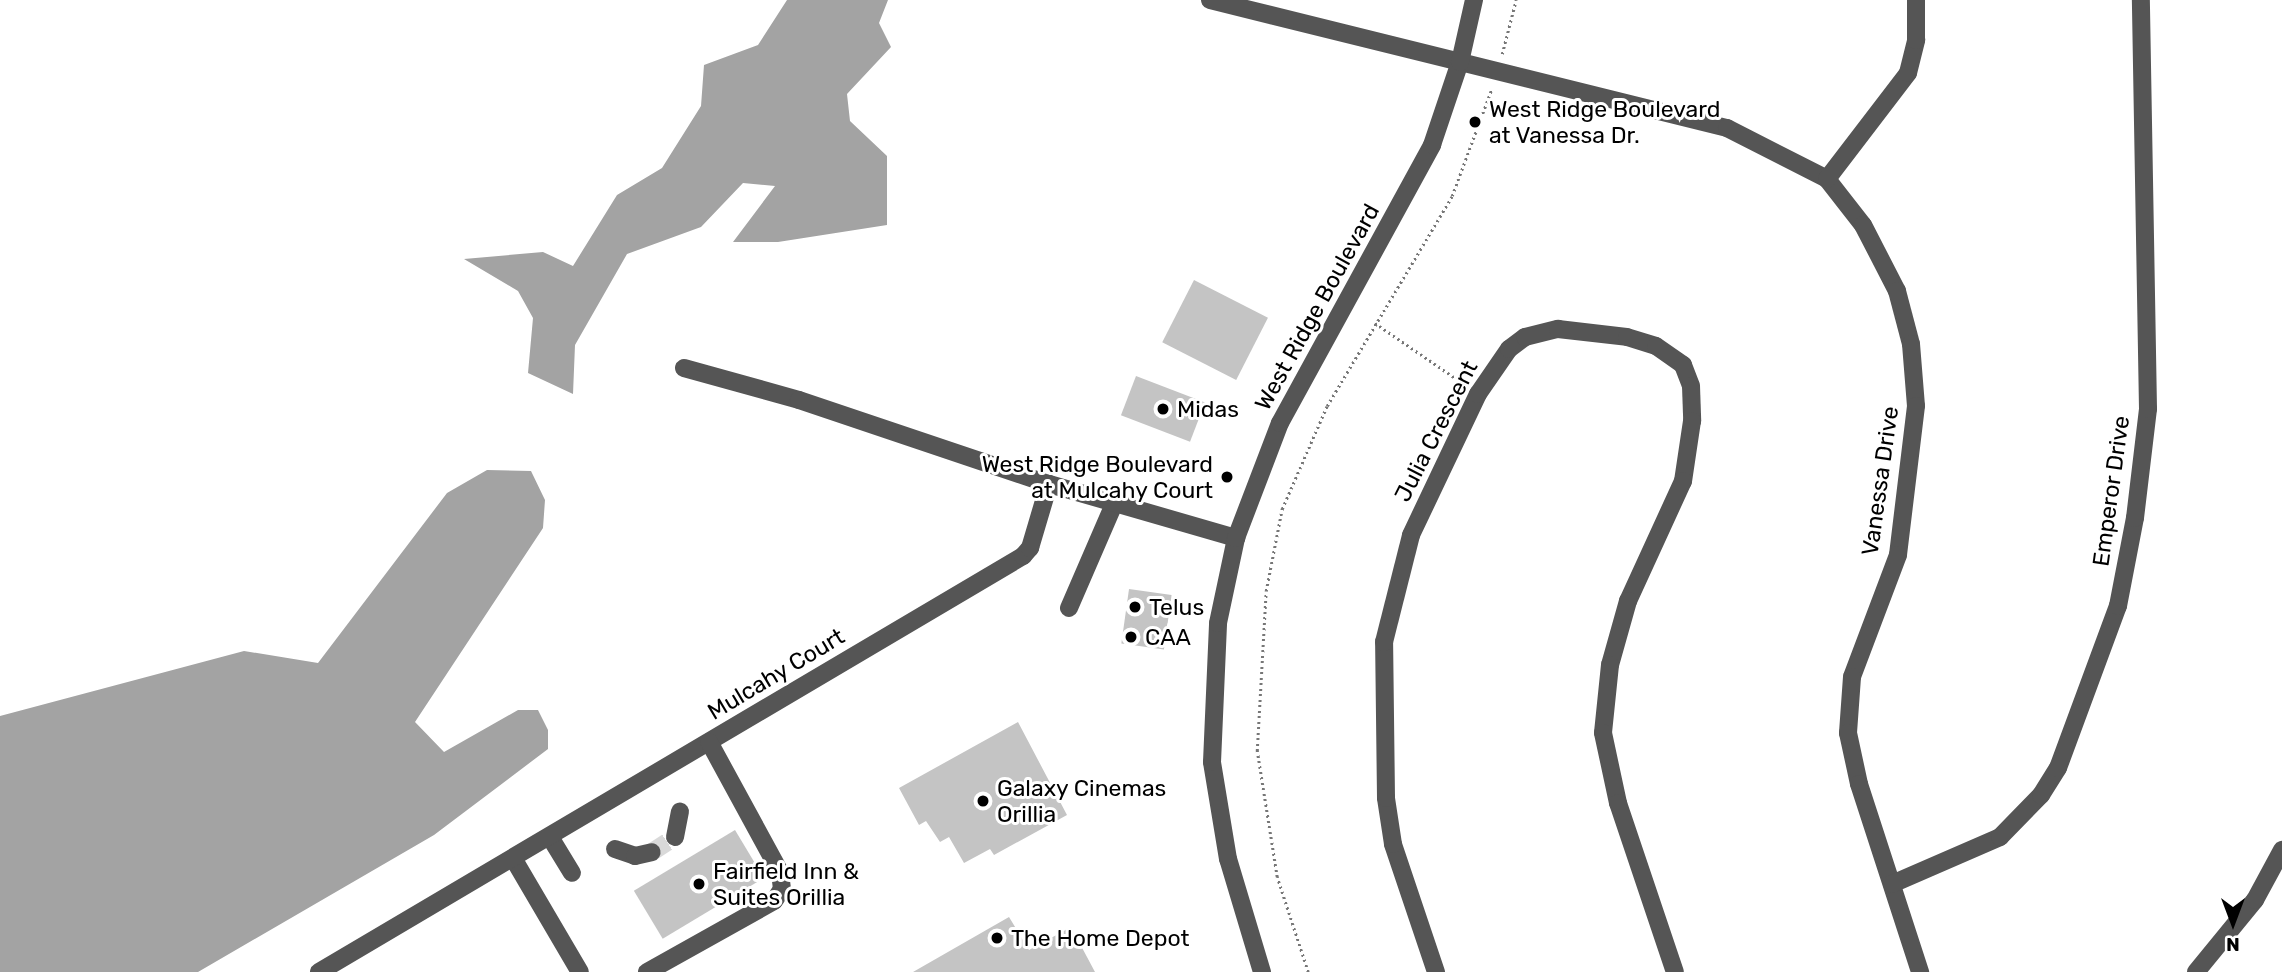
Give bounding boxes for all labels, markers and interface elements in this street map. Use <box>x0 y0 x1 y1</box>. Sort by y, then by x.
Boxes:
place label: West Ridge Boulevard at Vanessa Dr. <box>1489 95 1720 149</box>
marker: West Ridge Boulevard at Vanessa Dr. <box>1467 114 1483 130</box>
street label: West Ridge Boulevard <box>1249 199 1385 415</box>
street label: Julia Crescent <box>1389 356 1483 506</box>
place label: Midas <box>1177 395 1239 423</box>
marker: Midas <box>1155 401 1171 417</box>
street label: Vanessa Drive <box>1856 405 1904 557</box>
street label: Emperor Drive <box>2087 414 2135 568</box>
place label: West Ridge Boulevard at Mulcahy Court <box>982 450 1213 504</box>
marker: West Ridge Boulevard at Mulcahy Court <box>1219 469 1235 485</box>
place label: Telus <box>1149 593 1204 621</box>
marker: Telus <box>1127 599 1143 615</box>
street label: Mulcahy Court <box>702 622 850 726</box>
place label: CAA <box>1145 623 1191 651</box>
marker: CAA <box>1123 629 1139 645</box>
place label: Galaxy Cinemas Orillia <box>997 774 1167 828</box>
marker: Galaxy Cinemas Orillia <box>975 793 991 809</box>
place label: Fairfield Inn & Suites Orillia <box>713 857 859 911</box>
marker: Fairfield Inn & Suites Orillia <box>691 876 707 892</box>
north arrow <box>2198 888 2268 958</box>
place label: The Home Depot <box>1011 924 1189 952</box>
marker: The Home Depot <box>989 930 1005 946</box>
text: N <box>2226 933 2240 956</box>

